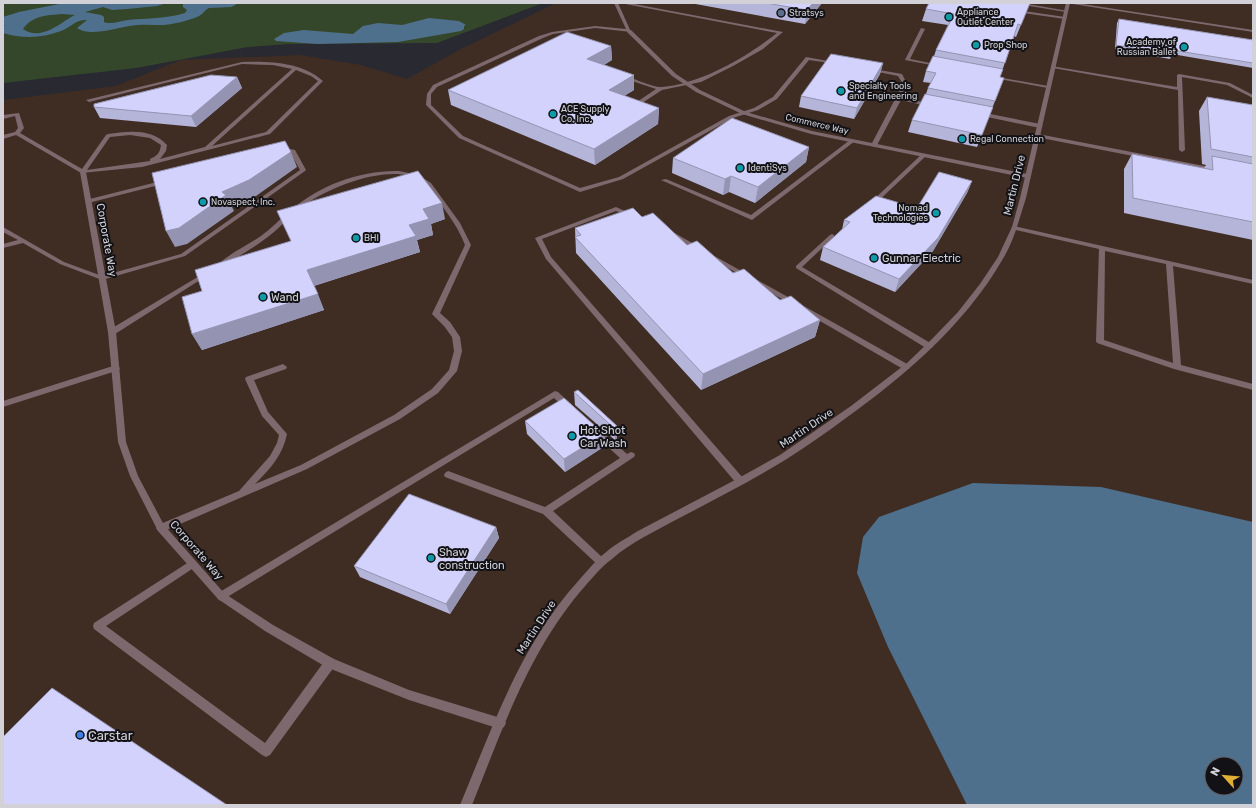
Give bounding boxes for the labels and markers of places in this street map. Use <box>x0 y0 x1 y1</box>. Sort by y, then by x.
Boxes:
place label: Appliance Outlet Center <box>957 7 1014 27</box>
marker: Stratsys <box>776 8 786 18</box>
place label: Stratsys <box>789 8 824 18</box>
marker: Appliance Outlet Center <box>944 12 954 22</box>
place label: Academy of Russian Ballet <box>1117 37 1177 57</box>
marker: Prop Shop <box>971 40 981 50</box>
place label: Prop Shop <box>984 40 1027 50</box>
marker: Academy of Russian Ballet <box>1179 42 1189 52</box>
place label: Specialty Tools and Engineering <box>849 81 917 101</box>
marker: Specialty Tools and Engineering <box>836 86 846 96</box>
place label: ACE Supply Co. Inc. <box>561 104 609 124</box>
marker: ACE Supply Co. Inc. <box>548 109 558 119</box>
marker: Regal Connection <box>957 134 967 144</box>
place label: Regal Connection <box>970 134 1044 144</box>
marker: IdentiSys <box>735 163 745 173</box>
place label: IdentiSys <box>748 163 787 173</box>
marker: Novaspect, Inc. <box>198 197 208 207</box>
place label: Novaspect, Inc. <box>211 197 275 207</box>
place label: Nomad Technologies <box>873 203 928 223</box>
marker: Nomad Technologies <box>931 208 941 218</box>
marker: BHI <box>351 233 361 243</box>
place label: BHI <box>364 233 379 243</box>
place label: Gunnar Electric <box>882 252 961 265</box>
marker: Gunnar Electric <box>869 253 879 263</box>
place label: Wand <box>271 291 299 304</box>
marker: Wand <box>258 292 268 302</box>
place label: Hot Shot Car Wash <box>580 424 627 450</box>
marker: Hot Shot Car Wash <box>567 431 577 441</box>
place label: Shaw construction <box>439 546 505 572</box>
marker: Shaw construction <box>426 553 436 563</box>
place label: Carstar <box>88 728 133 743</box>
marker: Carstar <box>75 730 85 740</box>

